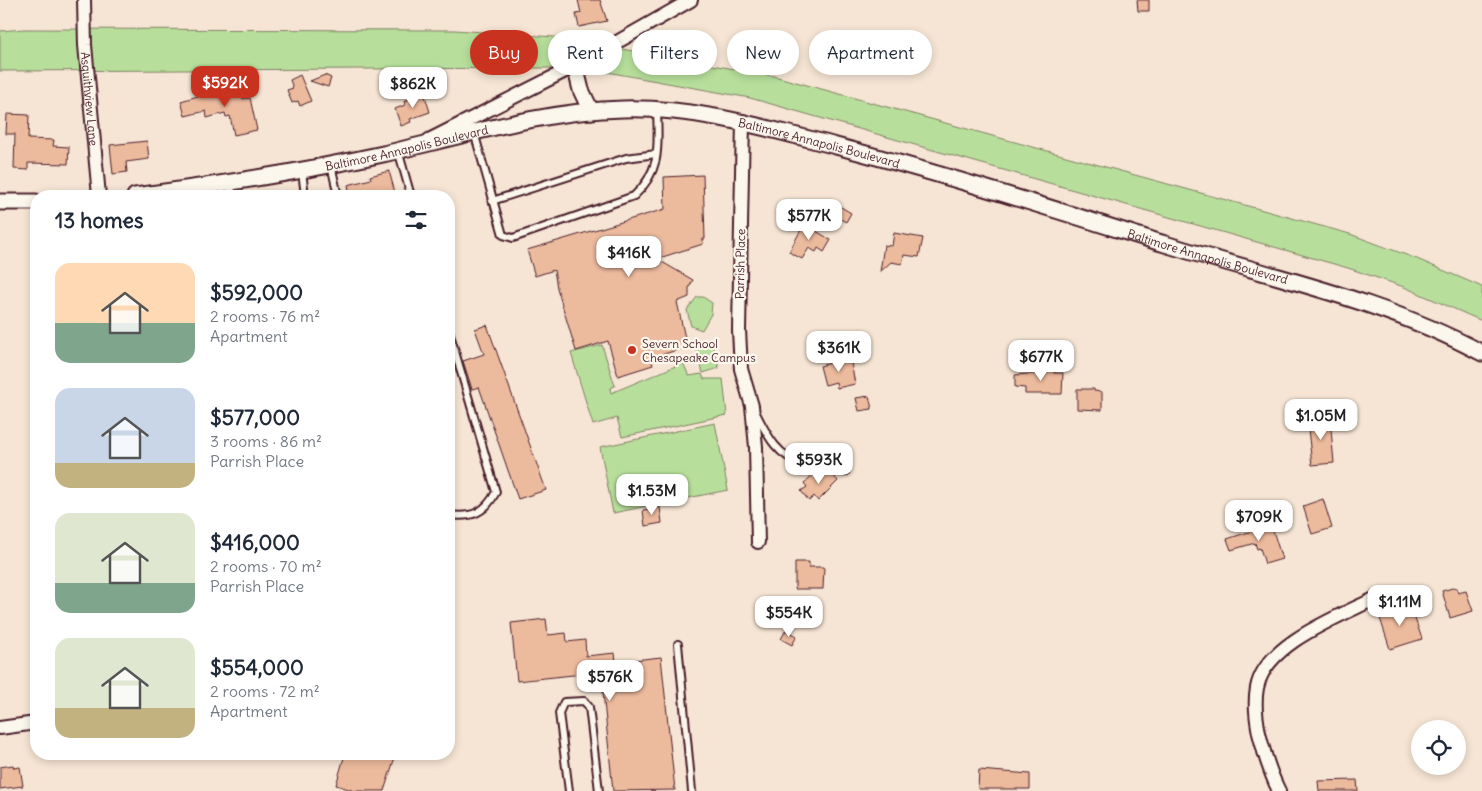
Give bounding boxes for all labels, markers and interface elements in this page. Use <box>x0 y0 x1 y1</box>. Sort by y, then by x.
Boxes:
chip: Buy <box>470 30 538 75</box>
chip: Rent <box>548 30 622 75</box>
chip: Filters <box>632 30 717 75</box>
chip: New <box>727 30 799 75</box>
chip: Apartment <box>809 30 932 75</box>
street label: Asquithview Lane <box>78 51 102 146</box>
pin: $592K <box>190 66 260 108</box>
pin: $862K <box>378 66 448 109</box>
text: $592K <box>202 72 248 92</box>
text: $862K <box>390 73 436 93</box>
street label: Baltimore Annapolis Boulevard <box>737 114 902 171</box>
street label: Baltimore Annapolis Boulevard <box>324 121 489 173</box>
pin: $577K <box>774 198 844 241</box>
text: $577K <box>787 205 831 225</box>
icon: filters <box>402 206 430 234</box>
text: 13 homes <box>55 207 143 234</box>
street label: Baltimore Annapolis Boulevard <box>1126 225 1290 287</box>
street label: Parrish Place <box>732 229 748 299</box>
pin: $416K <box>594 236 664 278</box>
text: $416K <box>607 242 651 262</box>
text: $592,000 <box>210 279 303 306</box>
icon: home <box>95 283 155 343</box>
text: 2 rooms · 76 m² <box>210 306 320 326</box>
text: Apartment <box>210 326 288 346</box>
pin: $361K <box>804 330 874 373</box>
place label: Severn School Chesapeake Campus <box>642 336 756 365</box>
text: $361K <box>817 337 861 357</box>
pin: $677K <box>1006 340 1076 382</box>
marker: Severn School Chesapeake Campus <box>626 344 638 356</box>
text: $677K <box>1019 346 1063 366</box>
pin: $1.05M <box>1280 398 1362 441</box>
text: $577,000 <box>210 404 300 431</box>
text: $1.05M <box>1296 405 1346 425</box>
icon: home <box>95 408 155 468</box>
text: 3 rooms · 86 m² <box>210 431 322 451</box>
pin: $593K <box>784 442 854 485</box>
text: $593K <box>796 449 842 469</box>
text: Parrish Place <box>210 451 304 471</box>
pin: $1.53M <box>611 474 693 516</box>
text: $1.53M <box>627 480 677 500</box>
pin: $709K <box>1224 500 1294 542</box>
text: $709K <box>1236 506 1282 526</box>
text: $416,000 <box>210 529 300 556</box>
icon: home <box>95 533 155 593</box>
text: 2 rooms · 70 m² <box>210 556 322 576</box>
text: Parrish Place <box>210 576 304 596</box>
pin: $1.11M <box>1359 584 1441 627</box>
text: $1.11M <box>1378 591 1422 611</box>
pin: $554K <box>754 596 824 638</box>
text: $554K <box>766 602 812 622</box>
text: $554,000 <box>210 654 304 681</box>
icon: home <box>95 658 155 718</box>
pin: $576K <box>575 660 645 702</box>
text: $576K <box>588 666 632 686</box>
text: 2 rooms · 72 m² <box>210 681 320 701</box>
text: Apartment <box>210 701 288 721</box>
map controls <box>1411 720 1466 775</box>
button: locate <box>1411 720 1466 775</box>

